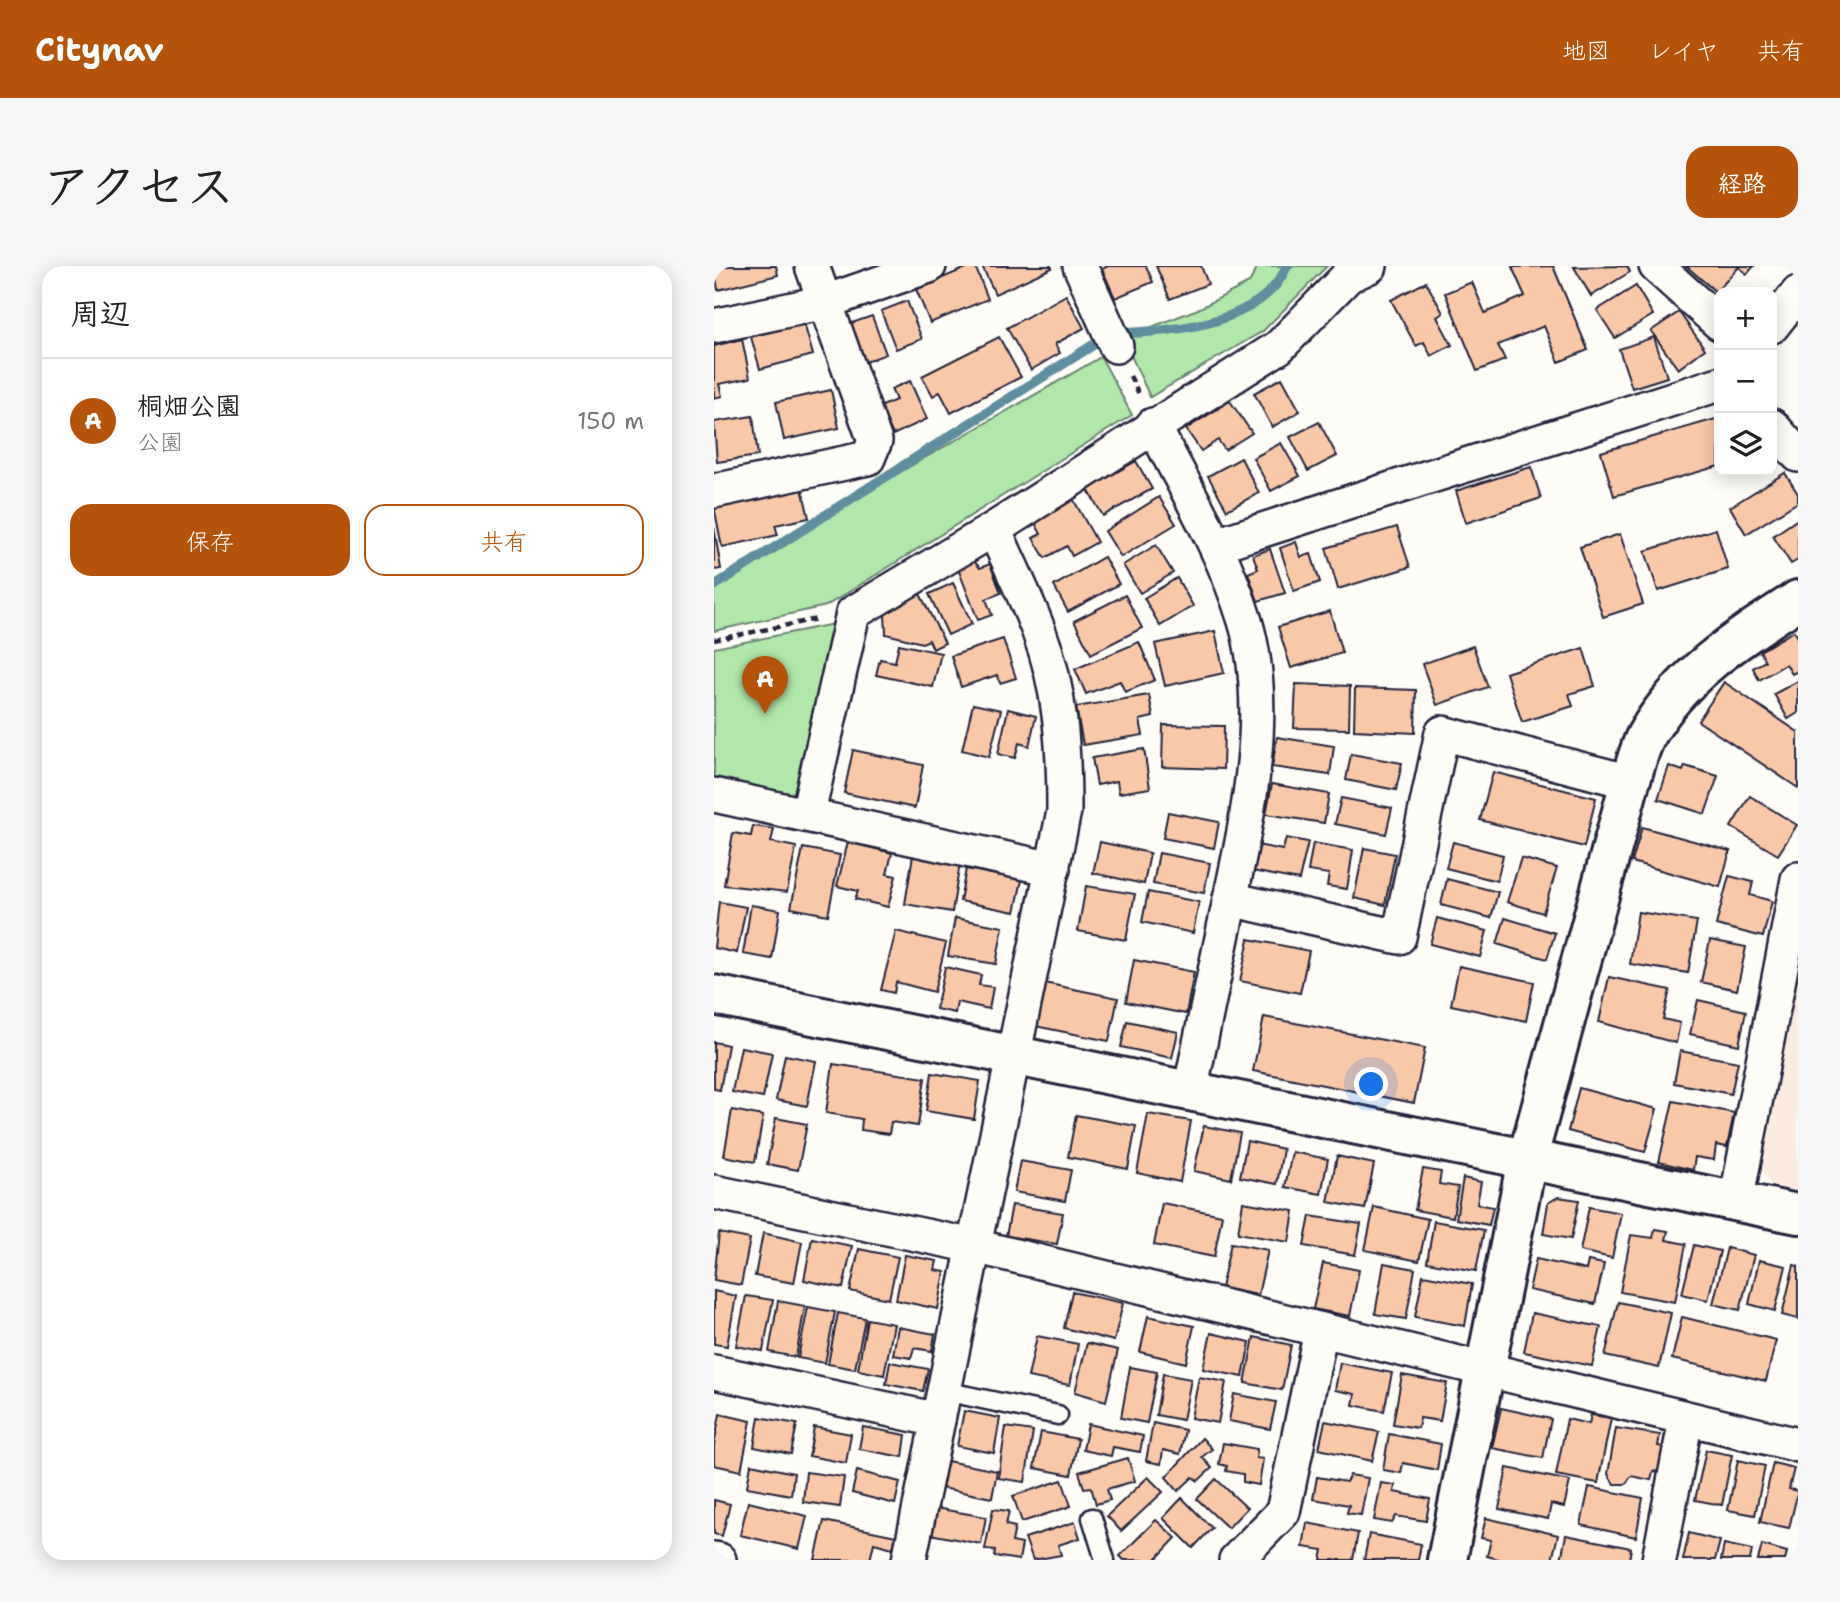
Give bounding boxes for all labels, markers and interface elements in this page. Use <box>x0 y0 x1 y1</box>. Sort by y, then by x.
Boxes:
text: Citynav <box>35 27 164 72</box>
text: 地図 <box>1562 35 1610 67</box>
text: レイヤ <box>1648 35 1719 67</box>
text: 共有 <box>1757 35 1805 67</box>
button: 経路 <box>1686 146 1798 218</box>
text: アクセス <box>42 153 235 219</box>
map controls <box>1714 287 1777 476</box>
button: + <box>1714 287 1777 350</box>
text: 周辺 <box>70 293 130 334</box>
button: − <box>1714 350 1777 413</box>
text: 桐畑公園 <box>137 388 241 423</box>
text: A <box>84 406 102 436</box>
text: 150 m <box>577 406 644 436</box>
button: layers <box>1714 413 1777 476</box>
text: 公園 <box>137 427 183 457</box>
button: 保存 <box>70 504 350 576</box>
button: 共有 <box>364 504 644 576</box>
pin: A <box>742 656 788 714</box>
your location <box>1354 1067 1388 1101</box>

